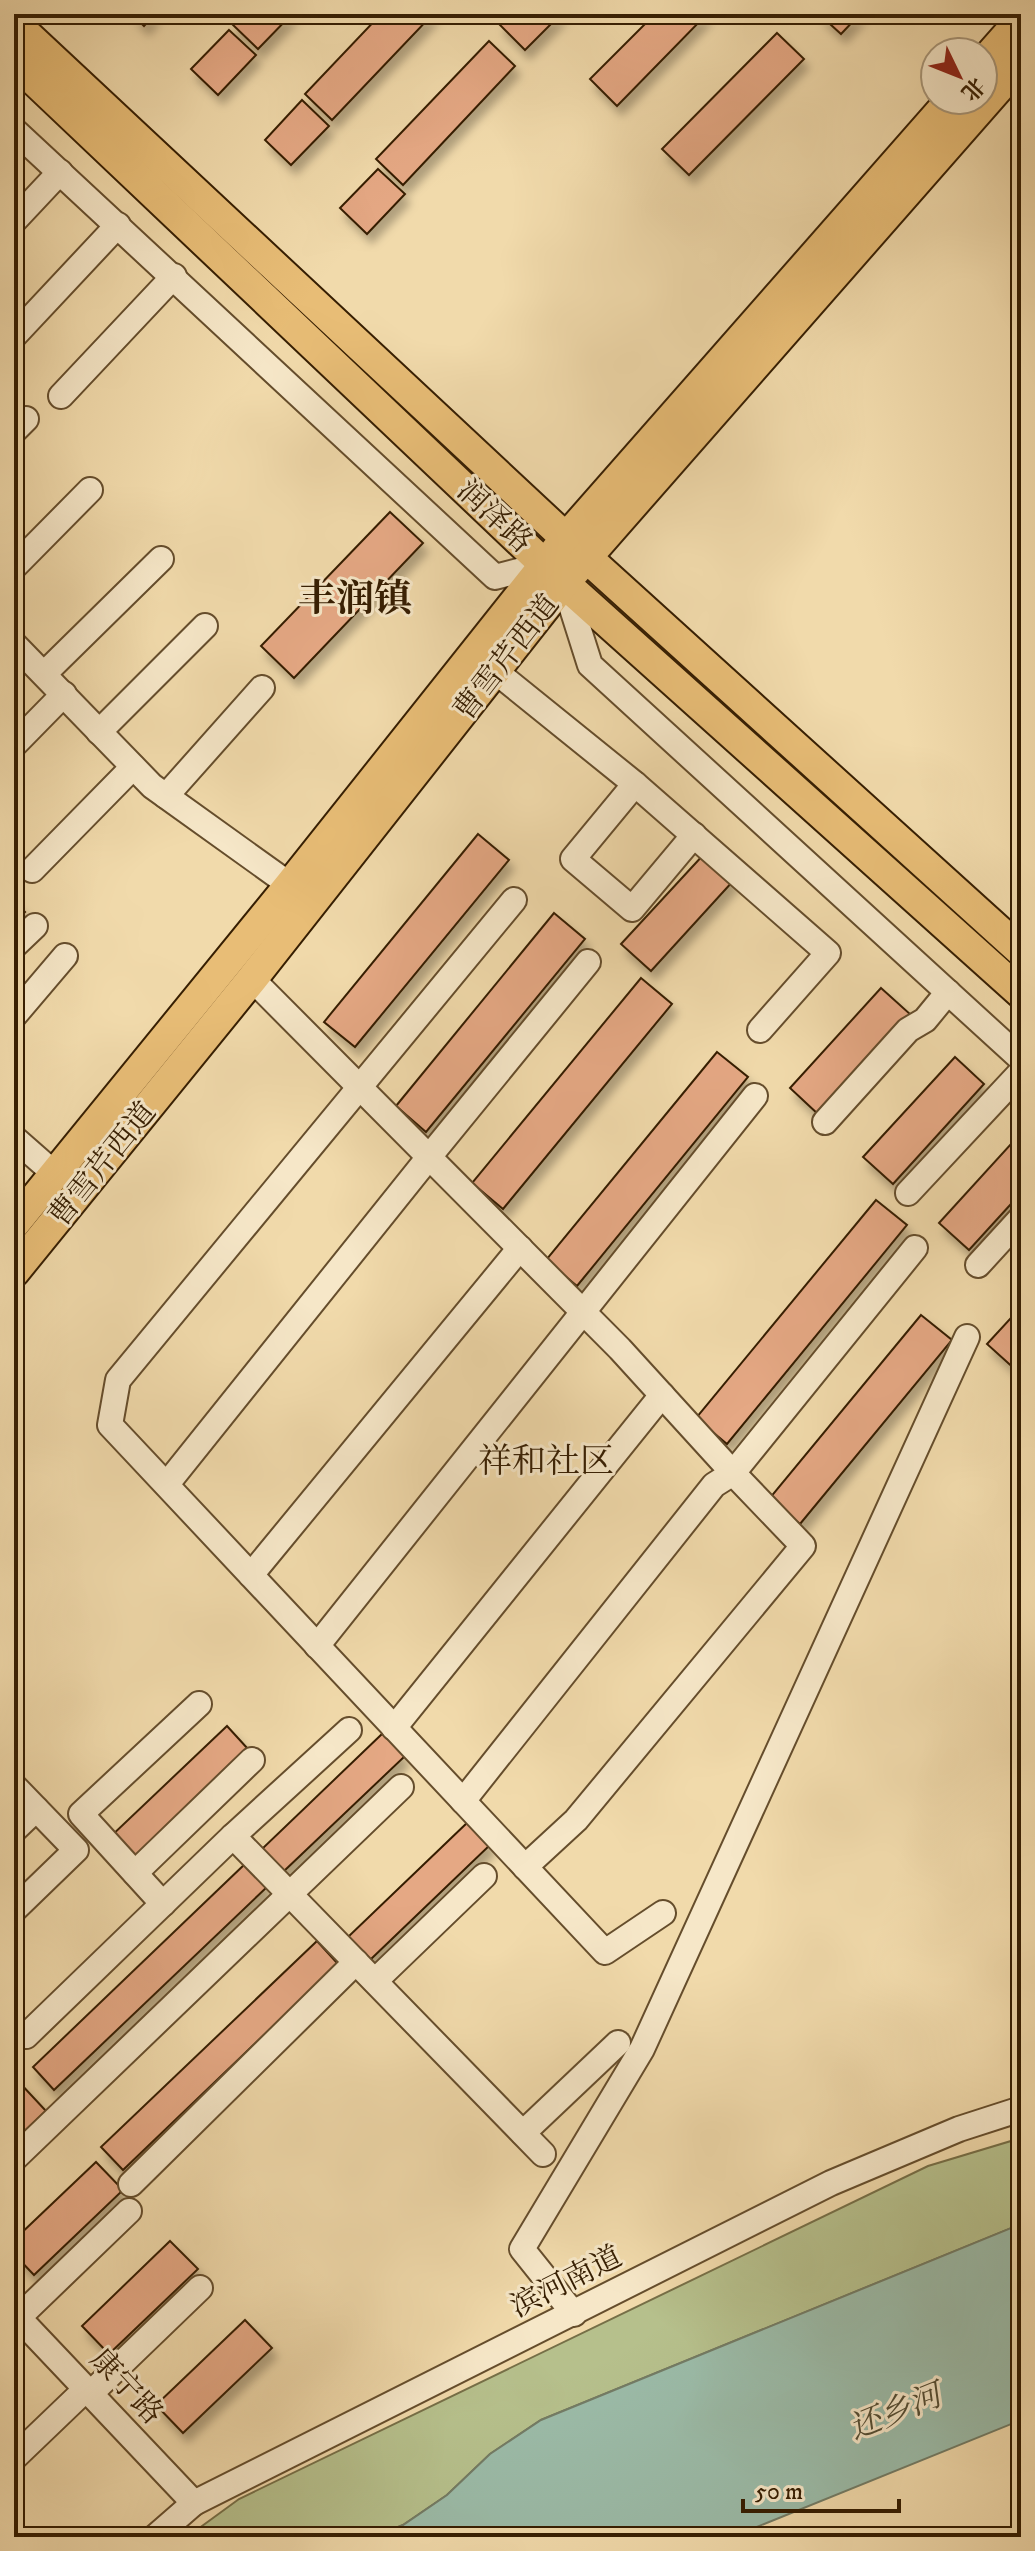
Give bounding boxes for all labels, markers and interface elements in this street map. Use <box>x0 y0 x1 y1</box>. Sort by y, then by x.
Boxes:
north arrow <box>919 36 999 116</box>
text: 北 <box>955 71 990 106</box>
street label: 润泽路 <box>448 473 540 561</box>
district label: 丰润镇 <box>298 576 412 624</box>
street label: 曹雪芹西道 <box>446 587 568 728</box>
street label: 曹雪芹西道 <box>42 1095 165 1235</box>
district label: 祥和社区 <box>478 1441 614 1483</box>
street label: 滨河南道 <box>505 2239 629 2326</box>
street label: 康宁路 <box>82 2341 170 2433</box>
water label: 还乡河 <box>844 2374 952 2449</box>
scale bar <box>743 2463 899 2513</box>
text: 50 m <box>755 2477 803 2507</box>

